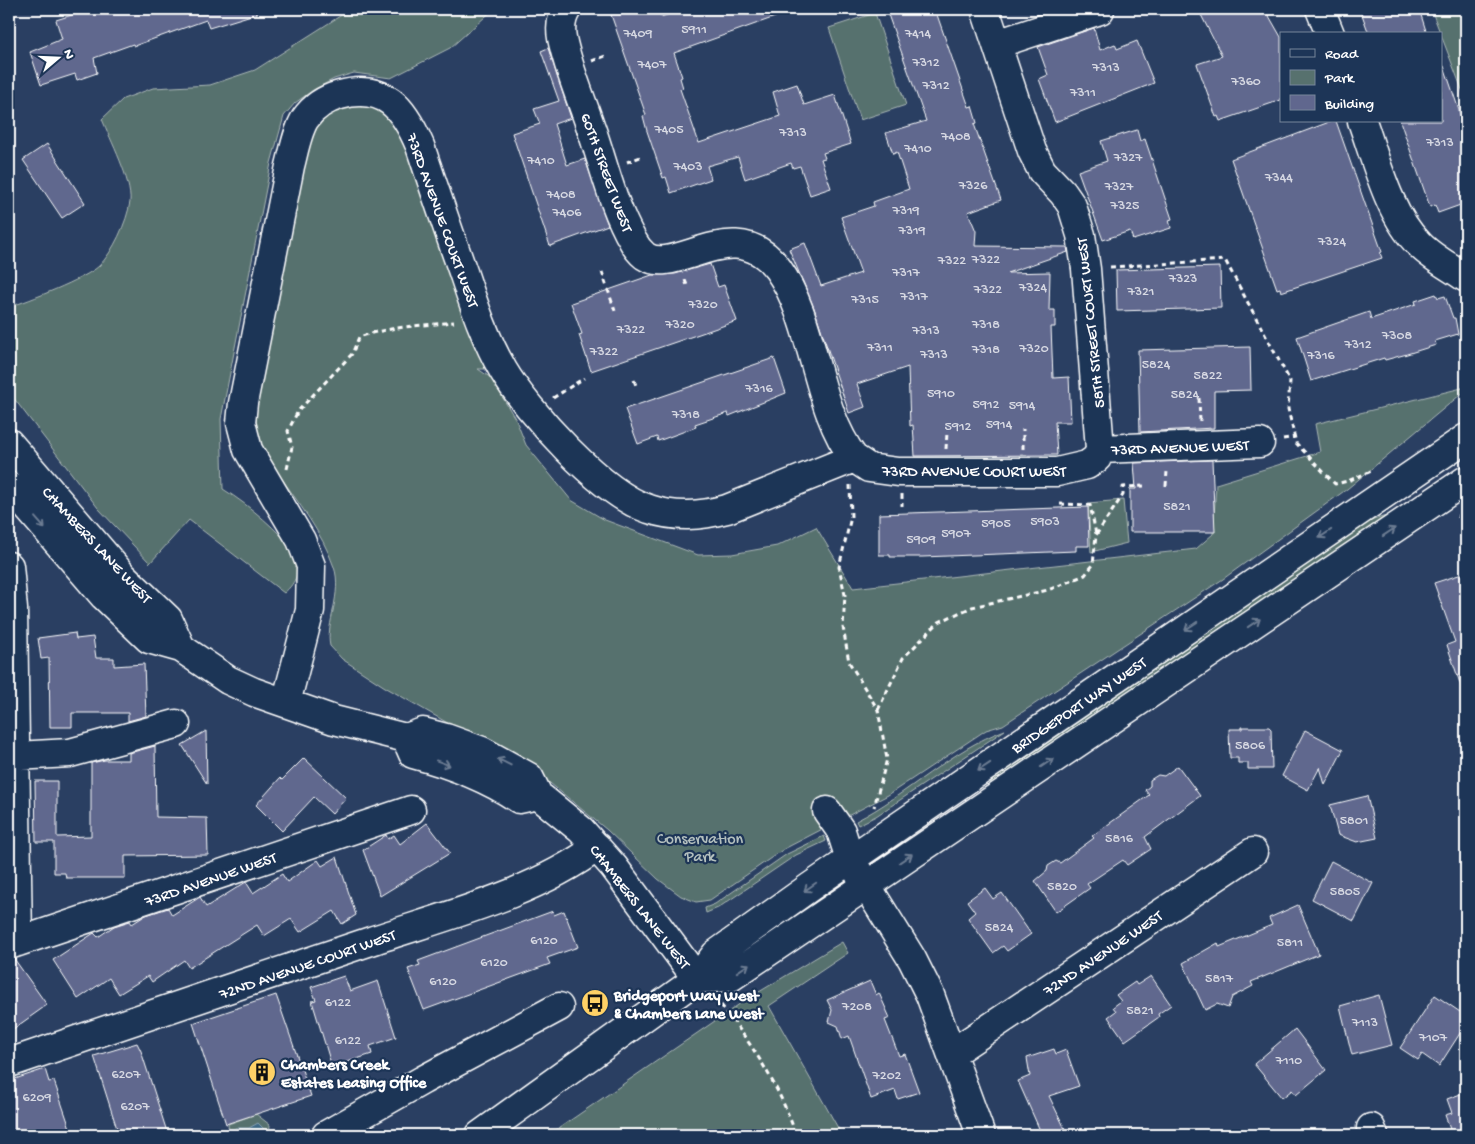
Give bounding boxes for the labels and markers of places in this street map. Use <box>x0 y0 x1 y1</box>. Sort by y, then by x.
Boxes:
bus stop icon: Bridgeport Way West & Chambers Lane West <box>580 988 610 1018</box>
place label: Bridgeport Way West & Chambers Lane West <box>613 988 765 1025</box>
building icon: Chambers Creek Estates Leasing Office <box>247 1057 277 1087</box>
place label: Chambers Creek Estates Leasing Office <box>280 1057 427 1094</box>

